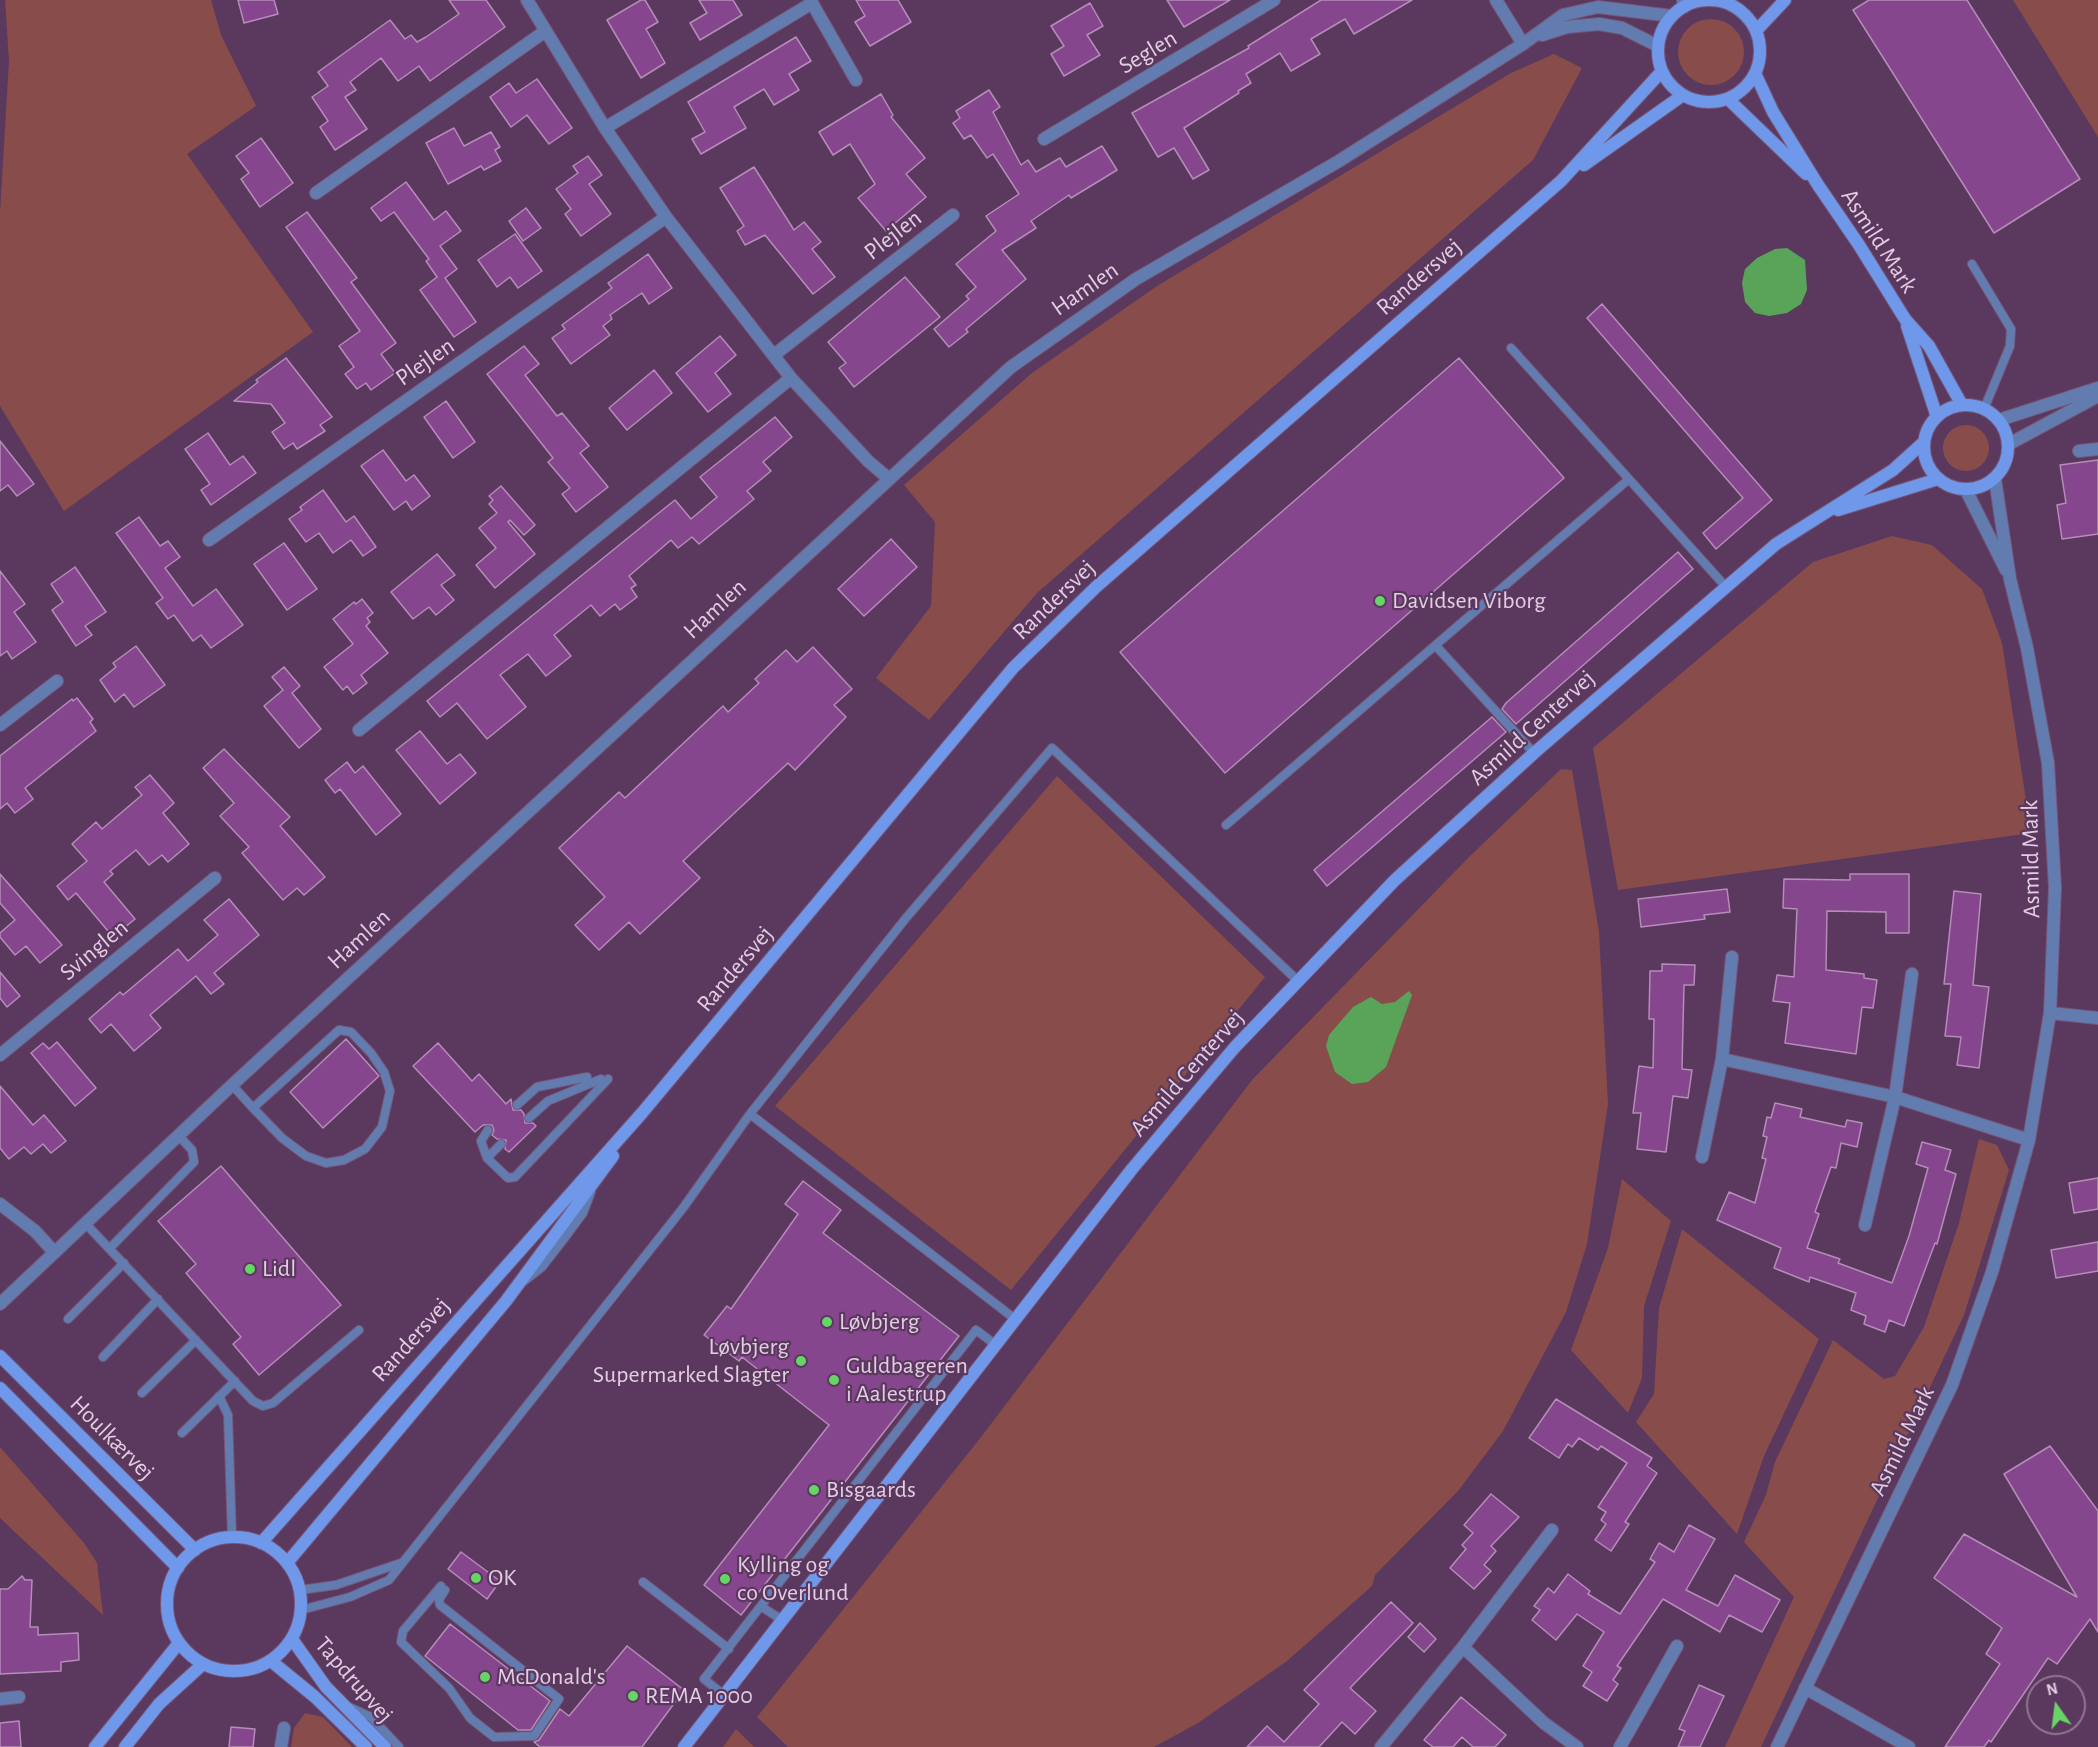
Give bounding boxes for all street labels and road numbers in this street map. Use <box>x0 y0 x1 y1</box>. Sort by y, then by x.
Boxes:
street label: Seglen <box>1114 24 1182 80</box>
street label: Asmild Mark <box>1835 184 1923 298</box>
street label: Plejlen <box>858 204 928 266</box>
street label: Randersvej <box>1371 232 1467 322</box>
street label: Hamlen <box>1046 256 1124 322</box>
street label: Plejlen <box>390 332 460 392</box>
street label: Randersvej <box>1007 554 1101 646</box>
street label: Hamlen <box>678 573 752 645</box>
street label: Asmild Centervej <box>1463 664 1601 792</box>
street label: Asmild Mark <box>2016 800 2046 918</box>
street label: Hamlen <box>322 903 396 975</box>
street label: Svinglen <box>54 913 134 987</box>
street label: Randersvej <box>691 920 779 1018</box>
street label: Asmild Centervej <box>1124 1003 1250 1143</box>
street label: Randersvej <box>366 1292 456 1388</box>
street label: Asmild Mark <box>1863 1382 1941 1500</box>
street label: Houlkærvej <box>64 1390 160 1486</box>
street label: Tapdrupvej <box>309 1631 399 1729</box>

